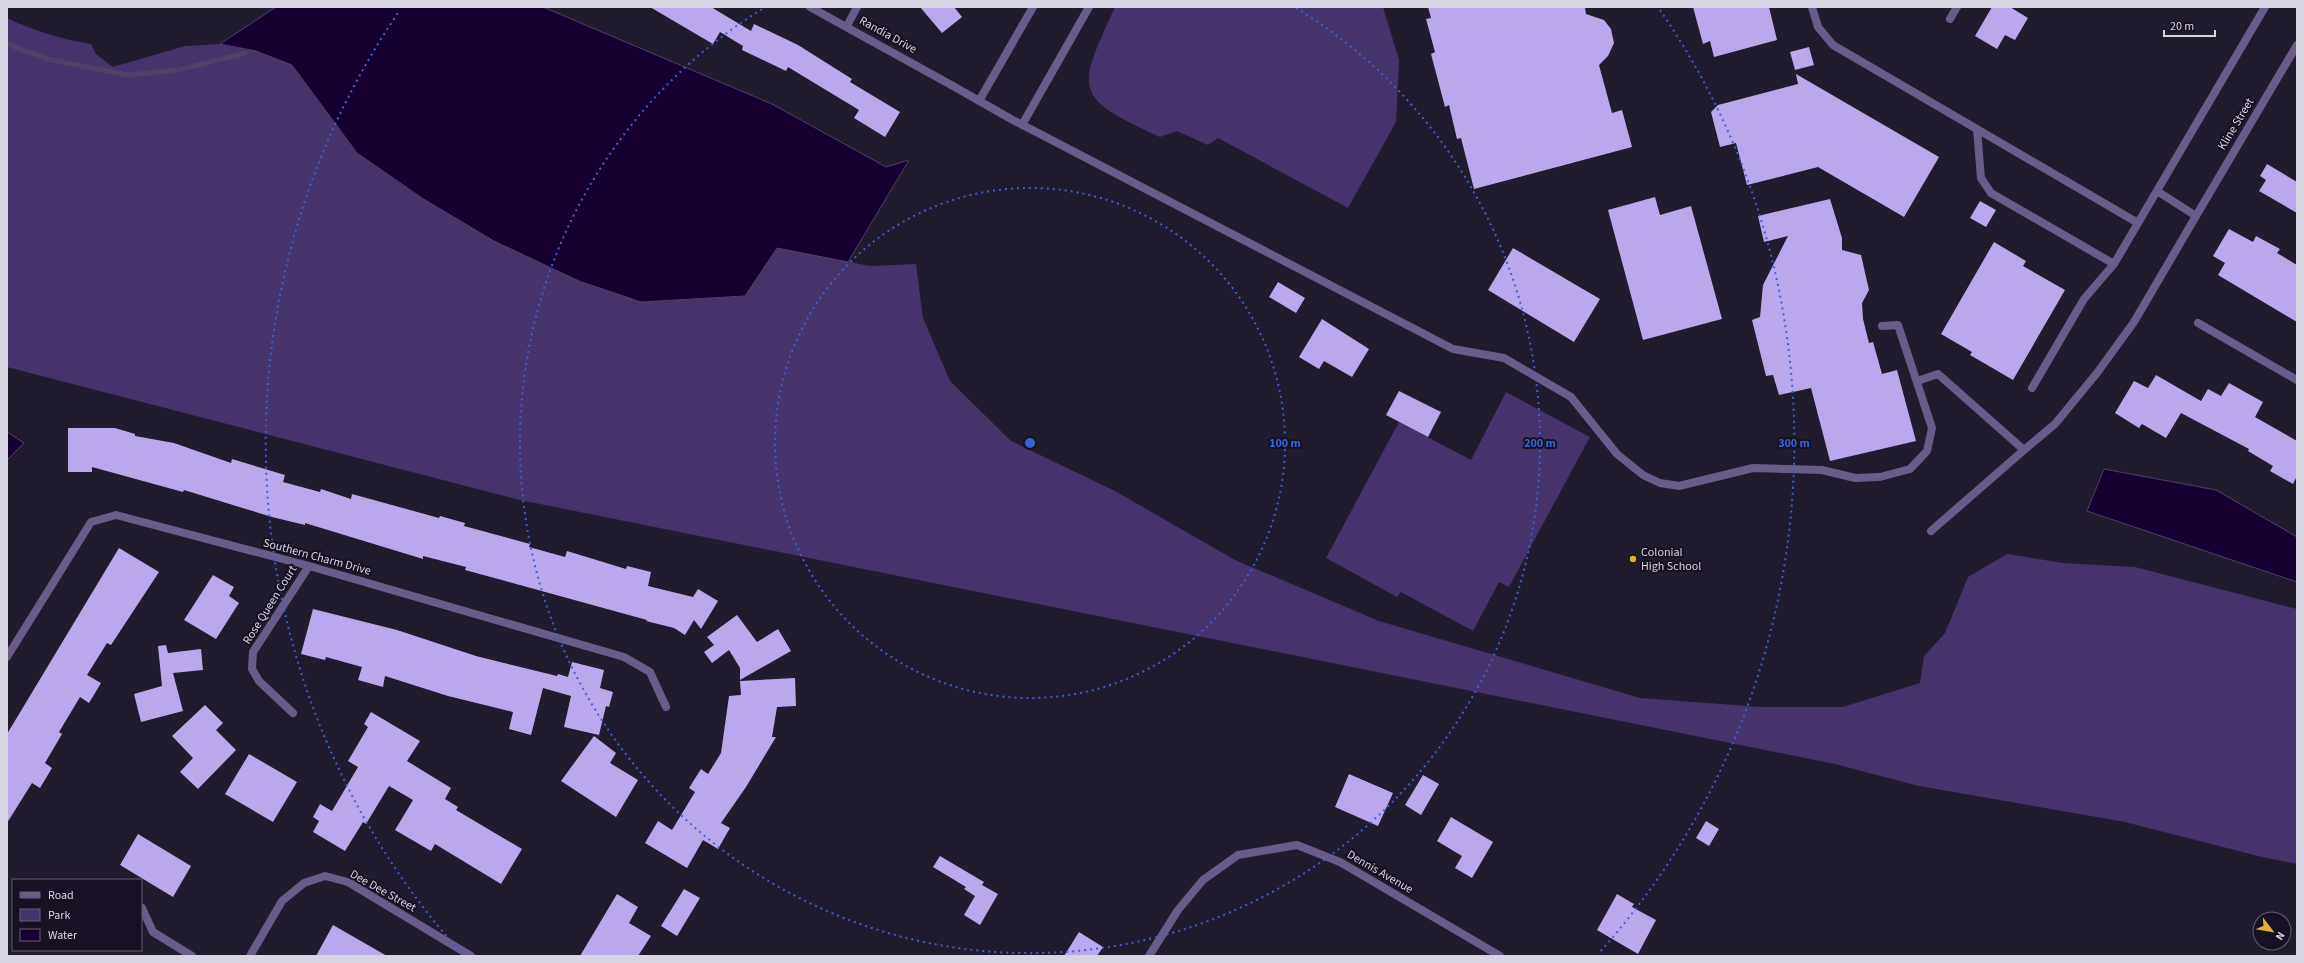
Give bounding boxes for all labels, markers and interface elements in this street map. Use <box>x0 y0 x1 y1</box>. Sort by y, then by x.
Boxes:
street label: Randia Drive <box>856 12 920 58</box>
scale bar <box>2164 12 2215 38</box>
text: 20 m <box>2170 18 2194 35</box>
street label: Kline Street <box>2214 95 2258 153</box>
text: 100 m <box>1269 435 1301 452</box>
text: 200 m <box>1524 435 1556 452</box>
text: 300 m <box>1778 435 1810 452</box>
centre of rings <box>1023 436 1037 450</box>
street label: Southern Charm Drive <box>261 534 373 580</box>
place label: Colonial High School <box>1641 544 1701 575</box>
marker: Colonial High School <box>1628 554 1638 564</box>
street label: Rose Queen Court <box>239 562 301 648</box>
street label: Dennis Avenue <box>1344 846 1416 898</box>
street label: Dee Dee Street <box>347 866 419 916</box>
legend <box>12 879 142 951</box>
text: Road <box>48 887 74 904</box>
text: Park <box>48 907 70 924</box>
north arrow <box>2252 911 2292 951</box>
text: Water <box>48 927 78 944</box>
text: N <box>2272 929 2288 943</box>

